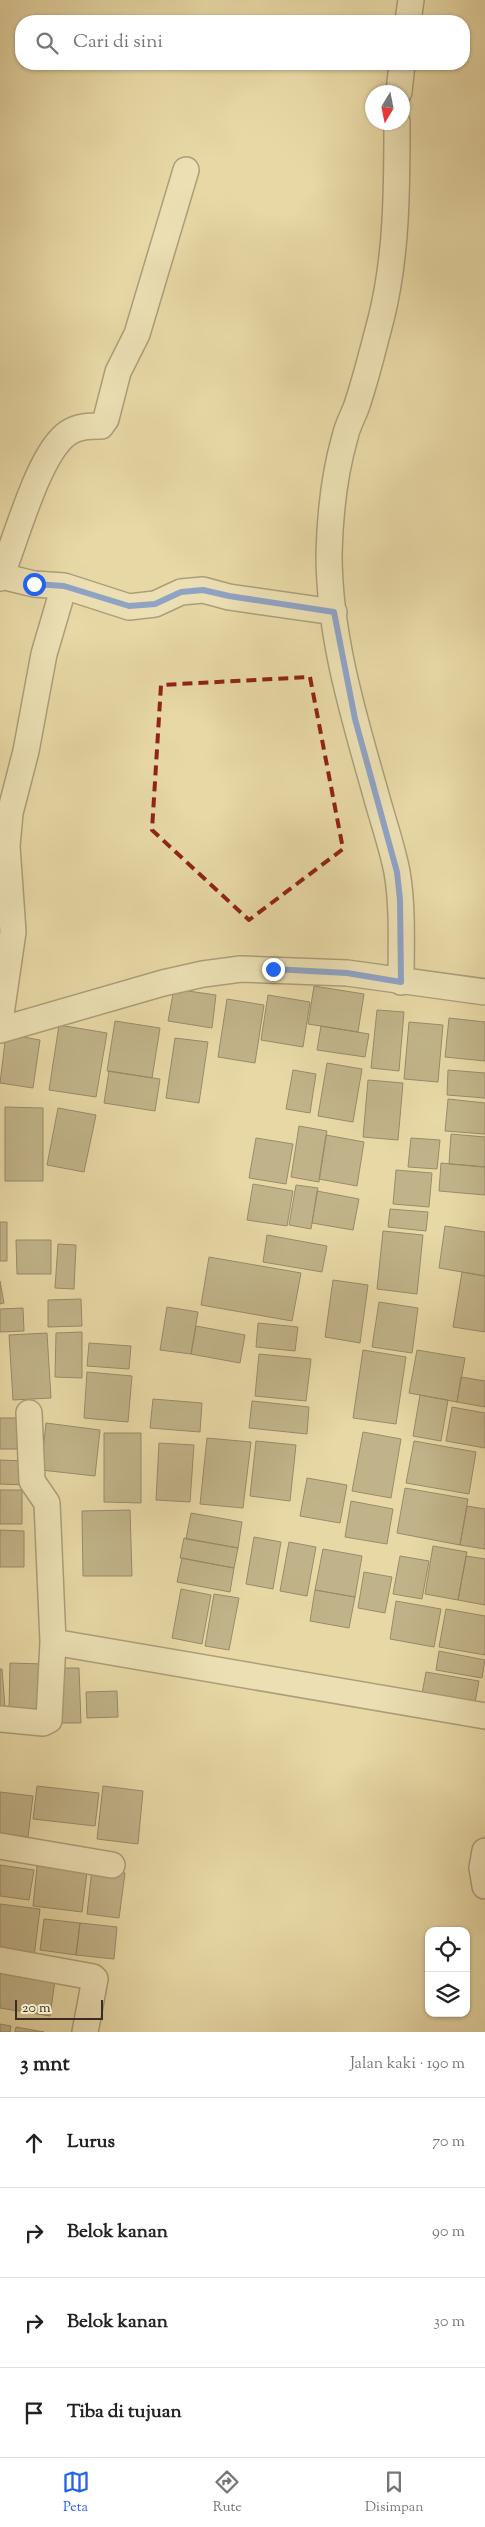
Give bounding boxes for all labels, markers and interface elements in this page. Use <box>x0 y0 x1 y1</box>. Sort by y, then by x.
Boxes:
search box <box>15 15 470 70</box>
icon: search <box>33 29 61 57</box>
text: Cari di sini <box>73 29 163 56</box>
north arrow <box>365 85 410 130</box>
route start <box>23 573 46 596</box>
route end <box>262 958 285 981</box>
map controls <box>425 1927 470 2017</box>
button: locate <box>425 1927 470 1972</box>
button: layers <box>425 1972 470 2017</box>
scale bar <box>15 1997 102 2020</box>
text: 20 m <box>22 1999 51 2019</box>
text: 3 mnt <box>20 2050 70 2080</box>
text: Jalan kaki · 190 m <box>350 2053 465 2076</box>
icon: ahead <box>20 2129 48 2157</box>
text: Lurus <box>67 2129 115 2156</box>
text: 70 m <box>432 2131 465 2154</box>
icon: right <box>20 2219 48 2247</box>
text: Belok kanan <box>67 2219 168 2246</box>
text: 90 m <box>432 2221 465 2244</box>
icon: right <box>20 2309 48 2337</box>
text: Belok kanan <box>67 2309 168 2336</box>
text: 30 m <box>434 2311 465 2334</box>
icon: arrive <box>20 2399 48 2427</box>
text: Tiba di tujuan <box>67 2399 182 2426</box>
tab: Peta <box>62 2468 90 2518</box>
tab: Rute <box>213 2468 242 2518</box>
tab: Disimpan <box>365 2468 423 2518</box>

